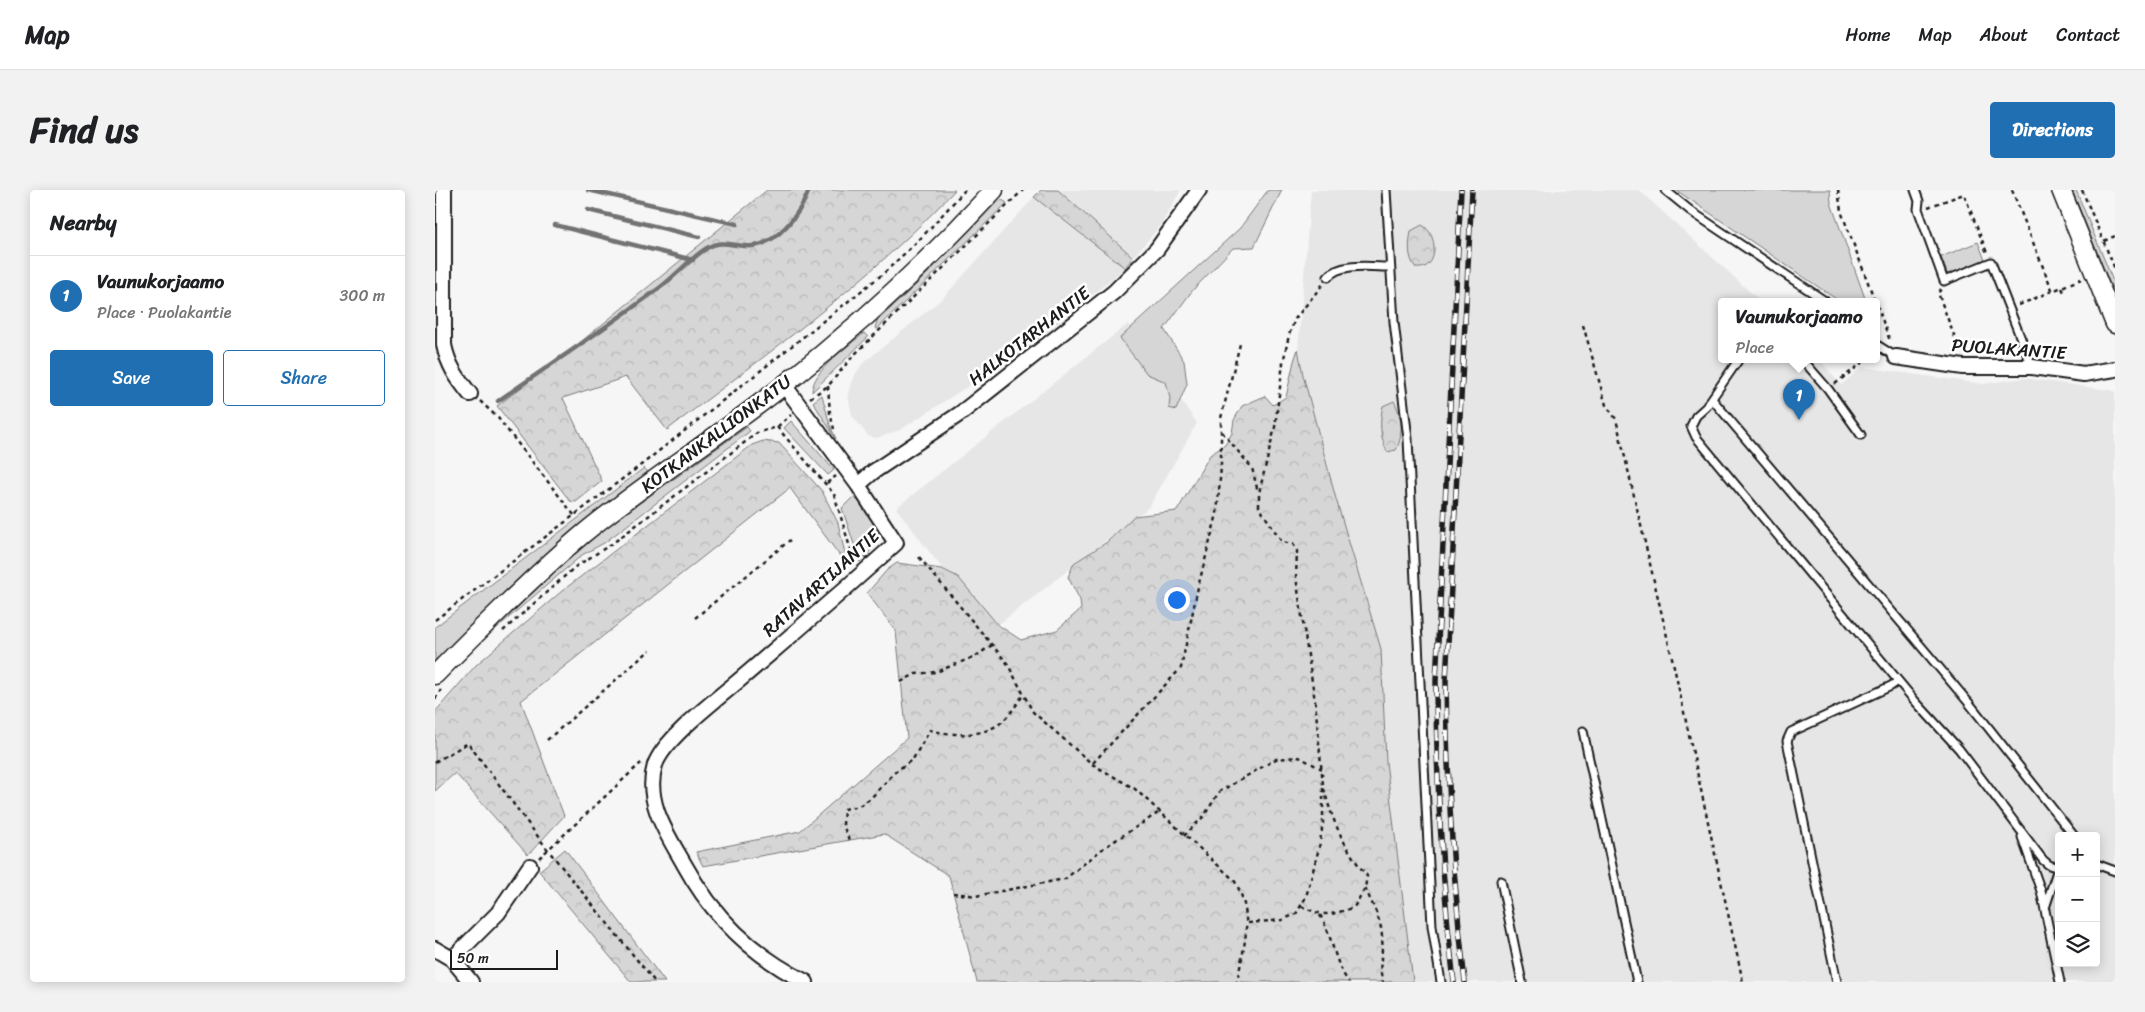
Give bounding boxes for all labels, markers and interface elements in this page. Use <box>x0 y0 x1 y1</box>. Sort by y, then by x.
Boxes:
text: Map <box>25 14 69 56</box>
text: Home <box>1846 19 1891 51</box>
text: Map <box>1919 19 1952 51</box>
text: About <box>1980 19 2028 51</box>
text: Contact <box>2056 19 2120 51</box>
text: Find us <box>30 99 138 161</box>
button: Directions <box>1990 102 2115 158</box>
text: Nearby <box>50 204 116 242</box>
text: Vaunukorjaamo <box>97 265 224 298</box>
street label: HALKOTARHANTIE <box>961 277 1098 394</box>
text: 1 <box>63 281 69 310</box>
text: 300 m <box>340 281 385 310</box>
text: Place · Puolakantie <box>97 298 231 327</box>
popup <box>1718 298 1880 363</box>
text: Vaunukorjaamo <box>1735 300 1863 333</box>
street label: PUOLAKANTIE <box>1951 329 2068 369</box>
text: Place <box>1735 333 1774 362</box>
button: Save <box>50 350 213 406</box>
button: Share <box>223 350 385 406</box>
street label: KOTKANKALLIONKATU <box>634 366 799 502</box>
pin: 1 <box>1783 379 1815 420</box>
street label: RATAVARTIJANTIE <box>755 520 888 645</box>
your location <box>1164 587 1190 613</box>
map controls <box>2055 832 2100 967</box>
button: + <box>2055 832 2100 877</box>
button: − <box>2055 877 2100 922</box>
button: layers <box>2055 922 2100 967</box>
text: 50 m <box>457 946 489 971</box>
scale bar <box>450 947 557 970</box>

